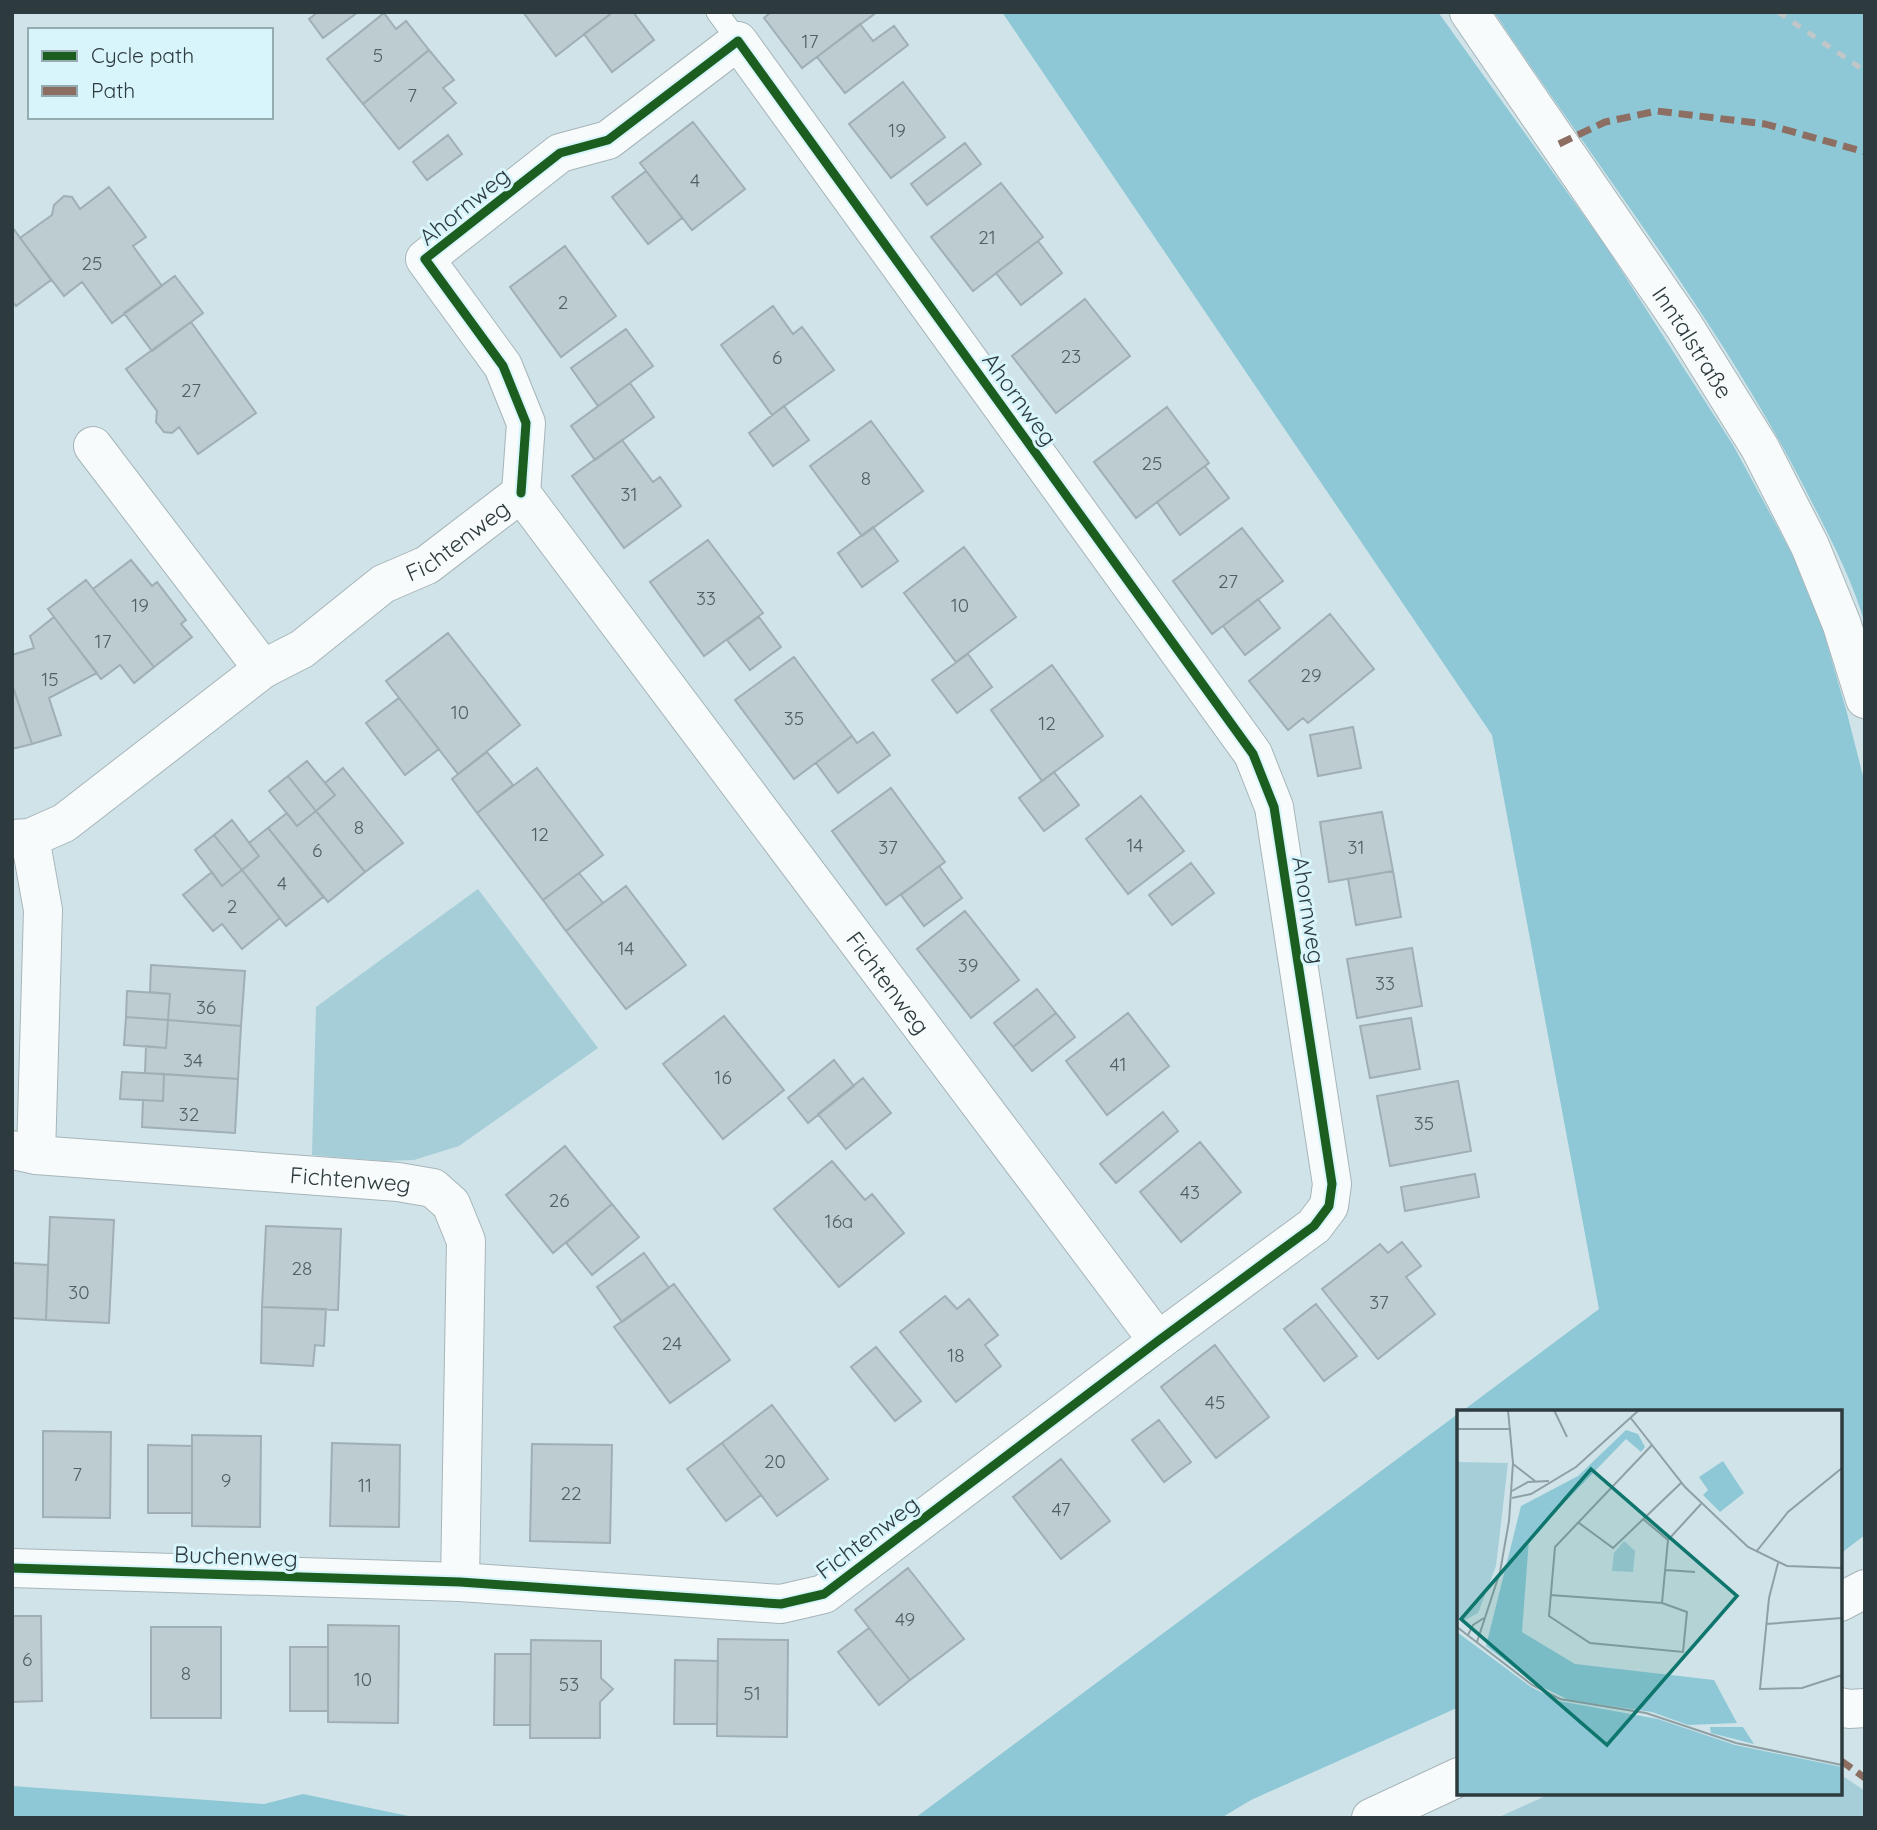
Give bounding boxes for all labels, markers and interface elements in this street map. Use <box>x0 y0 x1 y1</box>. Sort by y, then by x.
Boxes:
legend <box>28 28 273 119</box>
house number: 17 <box>802 29 819 53</box>
text: Cycle path <box>91 42 194 68</box>
house number: 5 <box>373 43 383 67</box>
text: Path <box>91 77 135 103</box>
house number: 7 <box>407 83 417 107</box>
house number: 19 <box>888 118 906 142</box>
street label: Ahornweg <box>413 161 515 251</box>
house number: 4 <box>690 168 700 192</box>
house number: 21 <box>978 225 996 249</box>
house number: 25 <box>82 251 102 275</box>
street label: Inntalstraße <box>1646 280 1740 403</box>
house number: 2 <box>558 290 568 314</box>
house number: 23 <box>1061 344 1081 368</box>
house number: 6 <box>772 345 782 369</box>
street label: Ahornweg <box>976 347 1064 451</box>
house number: 27 <box>181 378 201 402</box>
house number: 25 <box>1142 451 1162 475</box>
house number: 8 <box>861 466 871 490</box>
house number: 31 <box>621 482 638 506</box>
street label: Fichtenweg <box>401 493 515 587</box>
house number: 27 <box>1218 569 1238 593</box>
house number: 33 <box>696 586 716 610</box>
house number: 19 <box>131 593 149 617</box>
house number: 10 <box>951 593 969 617</box>
house number: 17 <box>95 629 112 653</box>
house number: 29 <box>1300 663 1322 687</box>
house number: 15 <box>41 667 59 691</box>
house number: 10 <box>451 700 469 724</box>
house number: 35 <box>784 706 804 730</box>
house number: 12 <box>1038 711 1056 735</box>
house number: 8 <box>354 815 364 839</box>
house number: 12 <box>531 822 549 846</box>
house number: 14 <box>1127 833 1143 857</box>
house number: 37 <box>878 835 898 859</box>
house number: 31 <box>1348 835 1365 859</box>
house number: 6 <box>312 838 322 862</box>
street label: Ahornweg <box>1286 854 1332 966</box>
house number: 4 <box>277 871 287 895</box>
house number: 2 <box>227 894 237 918</box>
street label: Fichtenweg <box>840 925 937 1040</box>
house number: 14 <box>618 936 634 960</box>
house number: 39 <box>958 953 978 977</box>
house number: 33 <box>1375 971 1395 995</box>
house number: 36 <box>196 995 216 1019</box>
house number: 34 <box>183 1048 203 1072</box>
house number: 41 <box>1110 1052 1126 1076</box>
house number: 16 <box>714 1065 732 1089</box>
house number: 32 <box>179 1102 199 1126</box>
house number: 35 <box>1414 1111 1434 1135</box>
street label: Fichtenweg <box>289 1159 413 1199</box>
house number: 43 <box>1180 1180 1200 1204</box>
house number: 26 <box>549 1188 569 1212</box>
house number: 16a <box>825 1209 853 1233</box>
house number: 28 <box>292 1256 312 1280</box>
house number: 30 <box>68 1280 90 1304</box>
house number: 37 <box>1369 1290 1389 1314</box>
house number: 24 <box>662 1331 682 1355</box>
house number: 18 <box>947 1343 965 1367</box>
house number: 45 <box>1205 1390 1225 1414</box>
inset map <box>1457 1410 1842 1795</box>
house number: 20 <box>764 1449 786 1473</box>
house number: 7 <box>72 1462 82 1486</box>
house number: 9 <box>221 1468 231 1492</box>
house number: 11 <box>358 1473 372 1497</box>
house number: 22 <box>560 1481 582 1505</box>
street label: Fichtenweg <box>810 1489 924 1585</box>
house number: 47 <box>1051 1497 1071 1521</box>
street label: Buchenweg <box>174 1539 298 1573</box>
house number: 49 <box>895 1607 915 1631</box>
house number: 6 <box>22 1647 32 1671</box>
house number: 8 <box>181 1661 191 1685</box>
house number: 10 <box>354 1667 372 1691</box>
house number: 53 <box>559 1672 579 1696</box>
house number: 51 <box>743 1681 761 1705</box>

